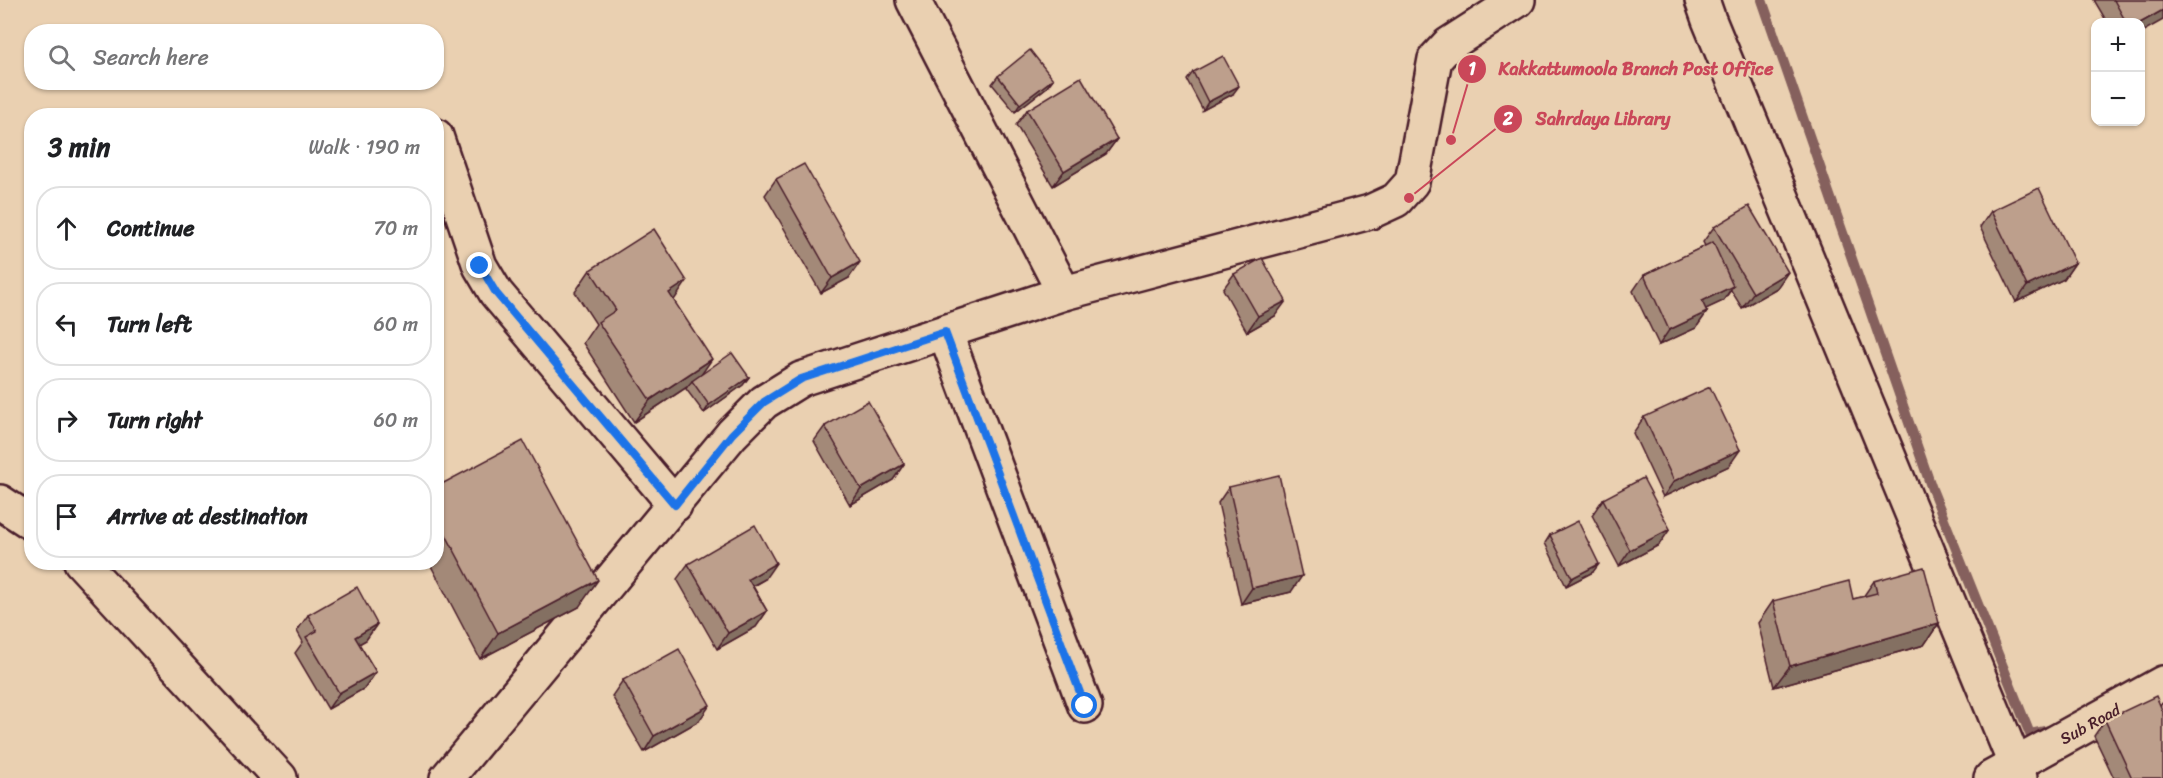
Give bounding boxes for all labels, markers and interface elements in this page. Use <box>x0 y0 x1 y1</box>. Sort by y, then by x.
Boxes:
map controls <box>2091 18 2145 126</box>
button: + <box>2091 18 2145 72</box>
search box <box>24 24 444 90</box>
text: Search here <box>93 38 209 77</box>
icon: search <box>45 41 78 74</box>
callout: Kakkattumoola Branch Post Office <box>1457 51 1786 87</box>
text: 1 <box>1468 53 1476 85</box>
text: Kakkattumoola Branch Post Office <box>1497 53 1774 85</box>
button: − <box>2091 72 2145 126</box>
callout: Sahrdaya Library <box>1493 101 1682 137</box>
text: 2 <box>1502 103 1514 135</box>
text: Sahrdaya Library <box>1535 103 1671 135</box>
text: 3 min <box>48 124 110 170</box>
text: Walk · 190 m <box>308 130 420 165</box>
text: Continue <box>107 209 195 248</box>
text: 70 m <box>373 211 418 246</box>
icon: ahead <box>50 212 83 245</box>
route end <box>466 252 492 278</box>
text: Turn left <box>107 305 192 344</box>
text: 60 m <box>373 307 418 342</box>
icon: left <box>50 308 83 341</box>
text: Turn right <box>107 401 202 440</box>
text: 60 m <box>373 403 418 438</box>
icon: right <box>50 404 83 437</box>
text: Arrive at destination <box>107 497 308 536</box>
icon: arrive <box>50 500 83 533</box>
route start <box>1071 692 1097 718</box>
street label: Sub Road <box>2054 695 2127 753</box>

